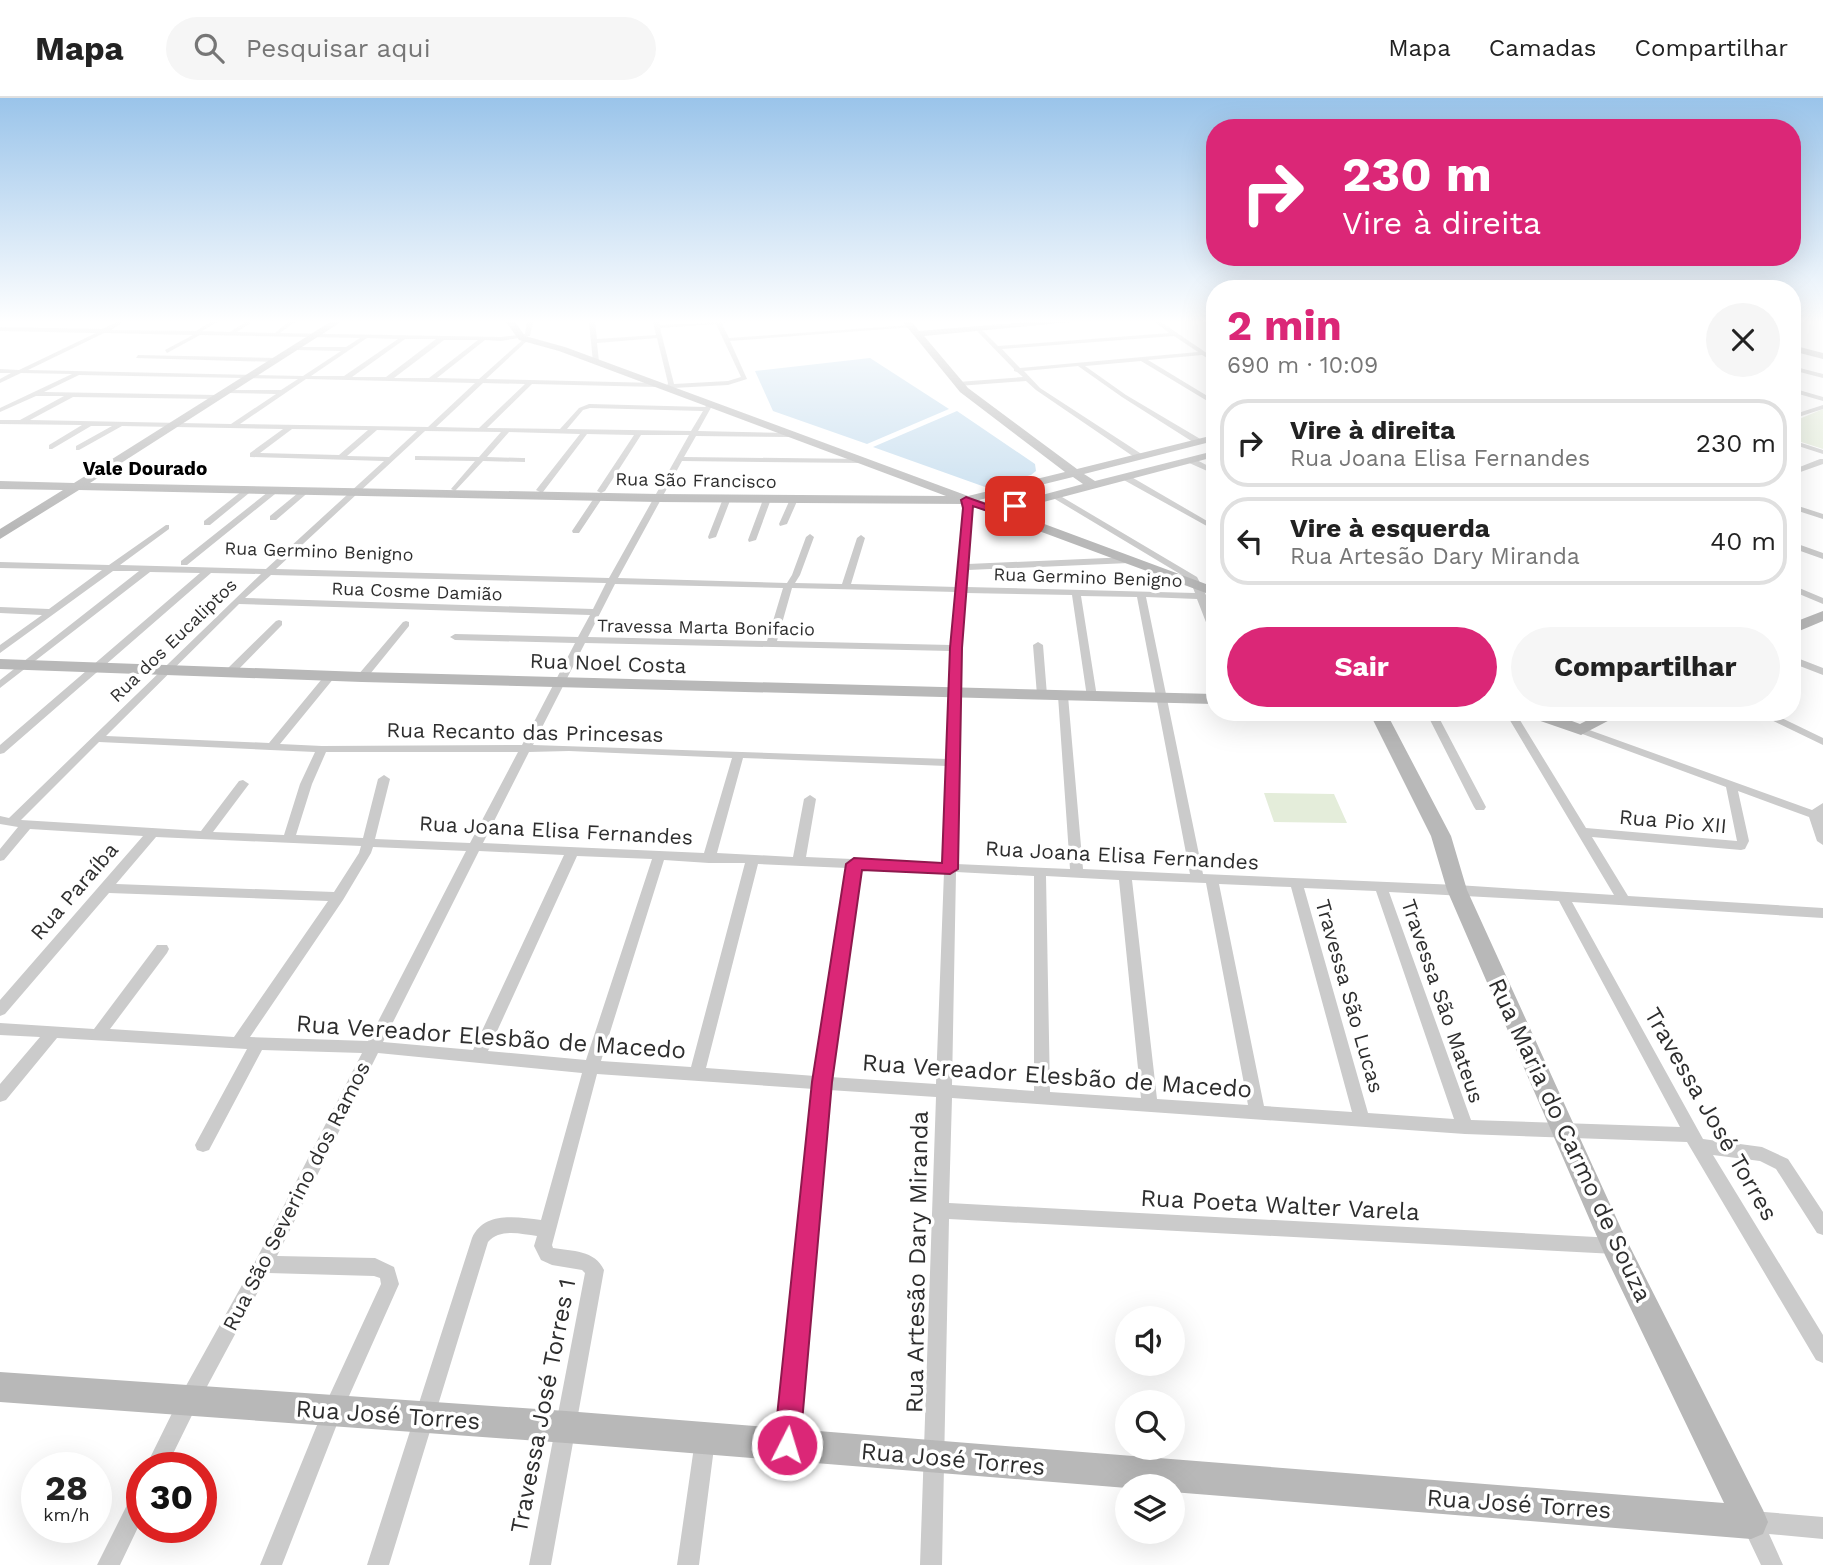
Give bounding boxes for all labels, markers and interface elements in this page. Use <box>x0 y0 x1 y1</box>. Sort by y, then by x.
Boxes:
search box <box>166 17 656 80</box>
text: Mapa <box>35 29 124 68</box>
icon: search <box>190 29 228 67</box>
text: Pesquisar aqui <box>246 33 431 63</box>
text: Mapa <box>1388 34 1451 62</box>
text: Camadas <box>1489 34 1597 62</box>
text: Compartilhar <box>1635 34 1788 62</box>
text: 230 m <box>1342 145 1492 203</box>
icon: right <box>1227 147 1318 238</box>
text: Vire à direita <box>1342 204 1541 242</box>
text: 2 min <box>1227 301 1342 350</box>
button: close <box>1706 303 1780 377</box>
text: 690 m · 10:09 <box>1227 352 1378 379</box>
text: Vire à direita <box>1290 415 1455 445</box>
icon: right <box>1231 424 1269 462</box>
text: 230 m <box>1696 428 1776 458</box>
text: Rua Joana Elisa Fernandes <box>1290 445 1590 472</box>
district label: Vale Dourado <box>83 457 207 480</box>
street label: Rua São Francisco <box>615 468 777 492</box>
pin <box>985 476 1045 536</box>
icon: arrive <box>996 487 1034 525</box>
text: Vire à esquerda <box>1290 513 1490 543</box>
icon: left <box>1231 522 1269 560</box>
text: 40 m <box>1710 526 1776 556</box>
street label: Rua Germino Benigno <box>224 537 414 565</box>
text: Rua Artesão Dary Miranda <box>1290 543 1580 570</box>
street label: Rua Germino Benigno <box>993 563 1183 591</box>
street label: Rua dos Eucaliptos <box>105 574 241 706</box>
street label: Rua Cosme Damião <box>331 578 503 604</box>
street label: Travessa Marta Bonifacio <box>597 615 815 639</box>
button: Sair <box>1227 627 1497 707</box>
button: Compartilhar <box>1511 627 1780 707</box>
street label: Rua Noel Costa <box>529 648 687 678</box>
street label: Rua Recanto das Princesas <box>386 717 664 747</box>
street label: Rua Pio XII <box>1618 804 1728 838</box>
street label: Rua Joana Elisa Fernandes <box>418 810 694 850</box>
street label: Rua Joana Elisa Fernandes <box>984 835 1260 875</box>
street label: Rua Paraíba <box>25 837 123 945</box>
street label: Travessa São Mateus <box>1396 896 1490 1106</box>
street label: Travessa São Lucas <box>1310 897 1390 1095</box>
street label: Rua Maria do Carmo de Souza <box>1482 974 1658 1306</box>
street label: Travessa José Torres <box>1638 1002 1784 1226</box>
street label: Rua Vereador Elesbão de Macedo <box>295 1009 687 1065</box>
street label: Rua Vereador Elesbão de Macedo <box>861 1048 1253 1104</box>
street label: Rua São Severino dos Ramos <box>217 1057 375 1335</box>
street label: Rua Artesão Dary Miranda <box>900 1111 934 1413</box>
street label: Rua Poeta Walter Varela <box>1140 1184 1420 1226</box>
street label: Travessa José Torres 1 <box>505 1276 581 1536</box>
map controls <box>1115 1306 1185 1544</box>
button: sound <box>1115 1306 1185 1376</box>
button: search <box>1115 1390 1185 1460</box>
street label: Rua José Torres <box>295 1395 481 1435</box>
position arrow <box>750 1408 824 1482</box>
street label: Rua José Torres <box>860 1437 1046 1481</box>
speed limit sign: 30 <box>126 1452 217 1543</box>
text: 28 <box>45 1467 88 1509</box>
button: layers <box>1115 1474 1185 1544</box>
street label: Rua José Torres <box>1426 1484 1612 1524</box>
text: km/h <box>43 1504 90 1525</box>

